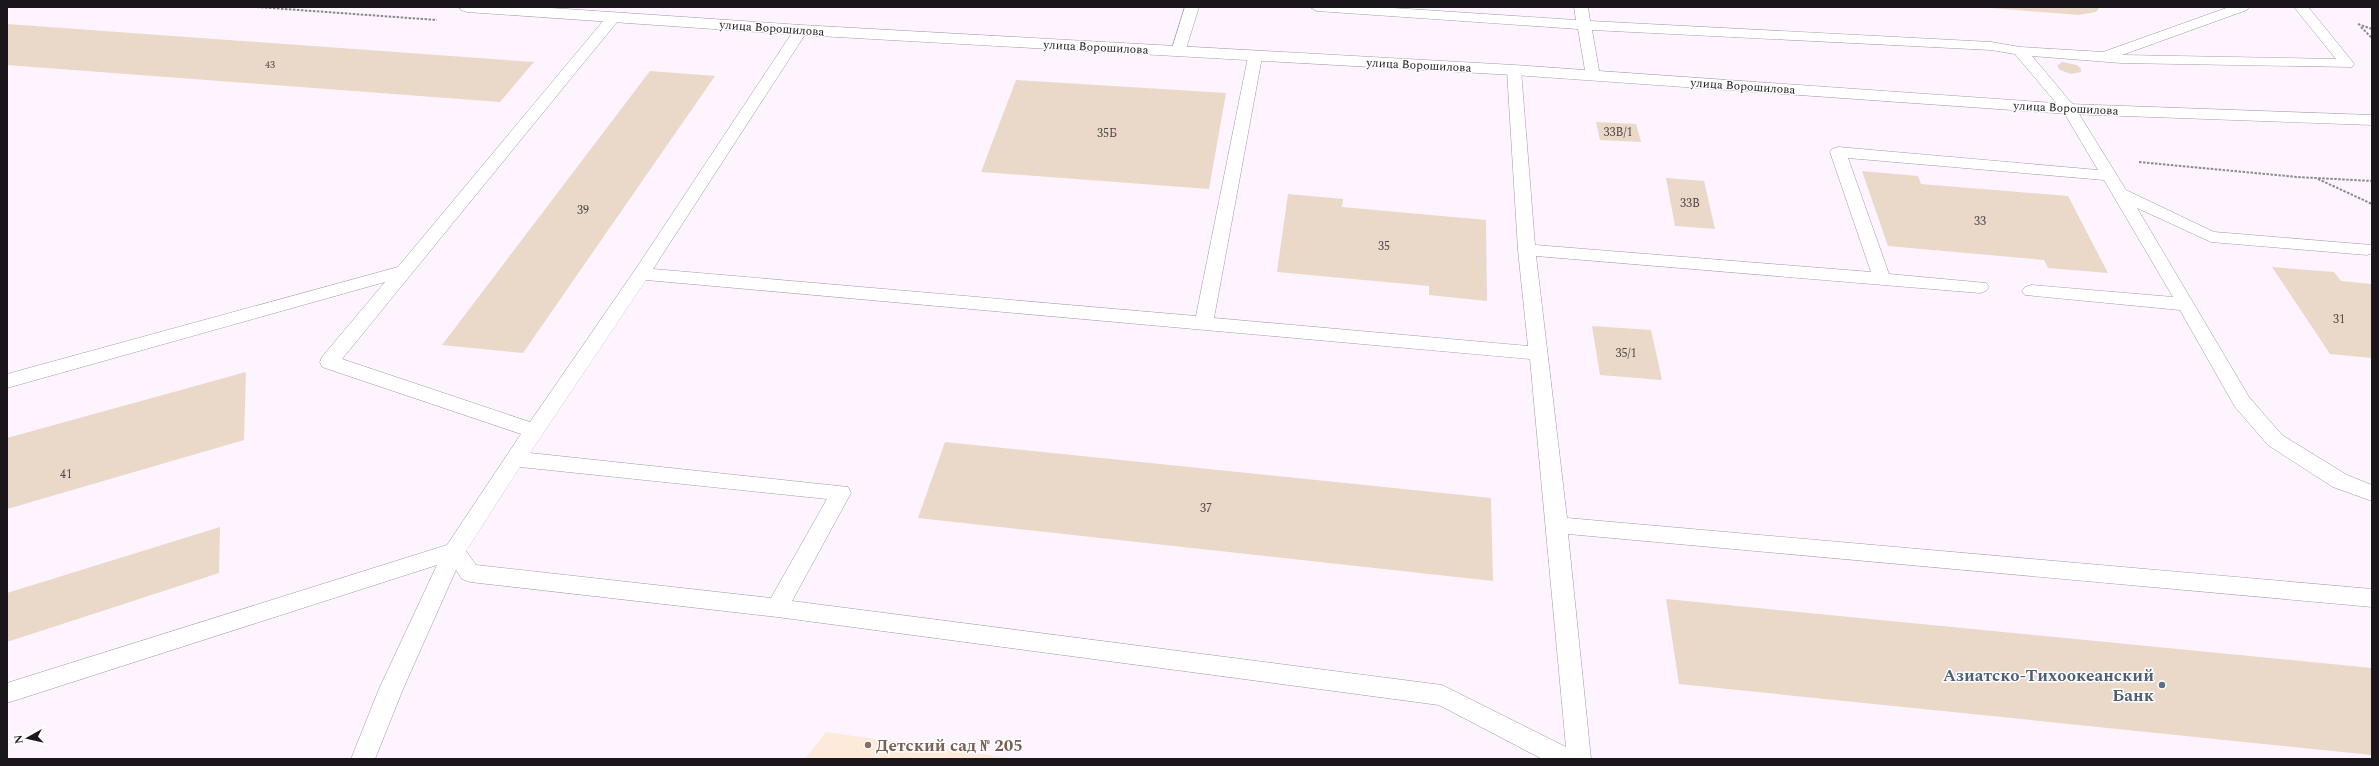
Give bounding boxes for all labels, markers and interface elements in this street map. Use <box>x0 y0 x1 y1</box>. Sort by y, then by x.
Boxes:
street label: улица Ворошилова <box>718 15 825 42</box>
street label: улица Ворошилова <box>1042 35 1149 60</box>
street label: улица Ворошилова <box>1365 53 1472 78</box>
house number: 43 <box>265 57 275 73</box>
street label: улица Ворошилова <box>1689 73 1796 100</box>
street label: улица Ворошилова <box>2012 96 2119 121</box>
house number: 33В/1 <box>1604 123 1632 142</box>
house number: 35Б <box>1097 124 1117 143</box>
house number: 33В <box>1680 194 1700 213</box>
house number: 39 <box>577 201 589 220</box>
house number: 33 <box>1974 212 1986 231</box>
house number: 35 <box>1378 237 1390 256</box>
house number: 31 <box>2333 310 2345 329</box>
house number: 35/1 <box>1615 344 1637 363</box>
house number: 41 <box>60 465 72 484</box>
house number: 37 <box>1200 499 1212 518</box>
place label: Азиатско-Тихоокеанский Банк <box>1943 663 2155 709</box>
marker: Азиатско-Тихоокеанский Банк <box>2157 680 2167 690</box>
north arrow <box>8 718 48 758</box>
place label: Детский сад № 205 <box>876 733 1023 759</box>
text: N <box>10 734 28 745</box>
marker: Детский сад № 205 <box>863 740 873 750</box>

